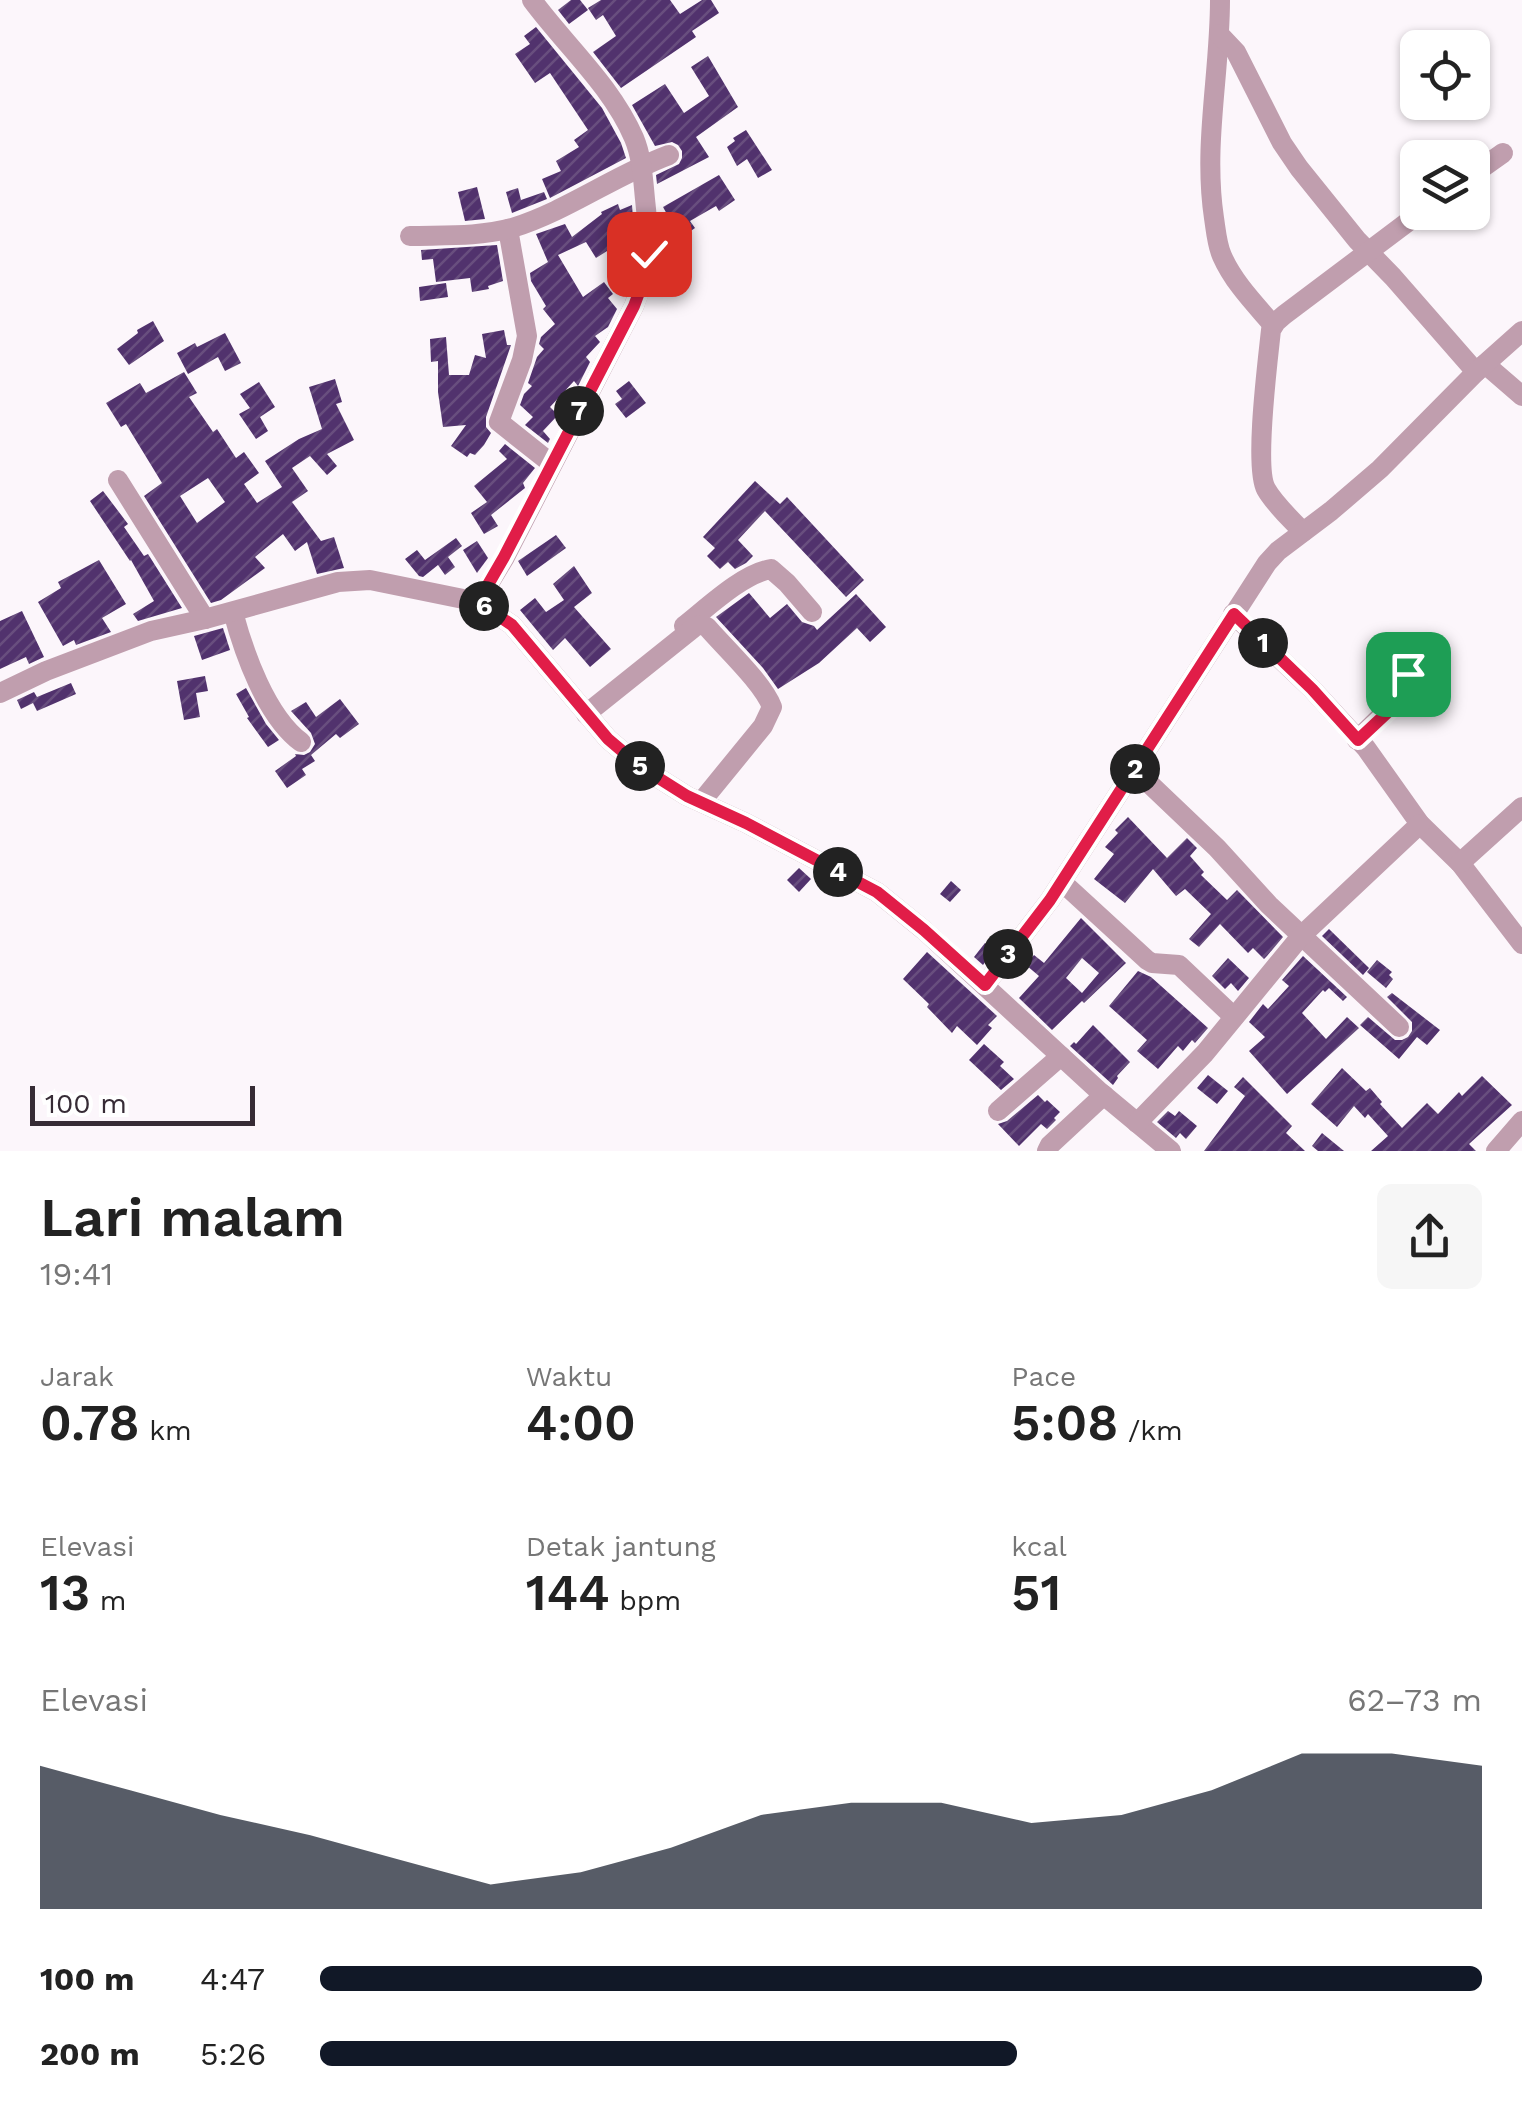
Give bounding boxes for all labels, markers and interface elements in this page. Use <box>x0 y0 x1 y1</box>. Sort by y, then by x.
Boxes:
map controls <box>1400 30 1490 230</box>
button: locate <box>1400 30 1490 120</box>
button: layers <box>1400 140 1490 230</box>
pin <box>607 212 692 297</box>
icon: check <box>622 227 677 282</box>
pin: 7 <box>554 386 604 436</box>
text: 7 <box>570 394 588 427</box>
pin: 6 <box>459 581 509 631</box>
text: 6 <box>475 589 493 622</box>
pin: 1 <box>1238 618 1288 668</box>
text: 1 <box>1257 626 1269 659</box>
pin <box>1366 632 1451 717</box>
icon: arrive <box>1381 647 1436 702</box>
pin: 5 <box>615 741 665 791</box>
pin: 2 <box>1110 744 1160 794</box>
text: 5 <box>632 749 648 782</box>
text: 2 <box>1127 752 1143 785</box>
pin: 4 <box>813 847 863 897</box>
text: 4 <box>829 855 847 888</box>
pin: 3 <box>983 929 1033 979</box>
text: 3 <box>1000 937 1016 970</box>
scale bar <box>30 1081 255 1126</box>
text: 100 m <box>45 1087 127 1120</box>
button: share <box>1377 1184 1482 1289</box>
text: Lari malam <box>40 1185 345 1249</box>
text: 19:41 <box>40 1255 113 1293</box>
text: Jarak <box>40 1360 114 1393</box>
text: Waktu <box>526 1360 612 1393</box>
text: Pace <box>1011 1360 1076 1393</box>
text: 0.78 <box>40 1393 140 1452</box>
text: 4:00 <box>526 1393 636 1452</box>
text: 5:08 <box>1011 1393 1118 1452</box>
text: km <box>140 1414 192 1447</box>
text: /km <box>1118 1414 1183 1447</box>
text: Elevasi <box>40 1530 134 1563</box>
text: Detak jantung <box>526 1530 716 1563</box>
text: kcal <box>1011 1530 1067 1563</box>
text: 13 <box>40 1563 90 1622</box>
text: 144 <box>526 1563 610 1622</box>
text: 51 <box>1011 1563 1061 1622</box>
text: m <box>90 1584 126 1617</box>
text: bpm <box>610 1584 681 1617</box>
text: Elevasi <box>40 1681 148 1719</box>
text: 62–73 m <box>1347 1681 1482 1719</box>
text: 100 m <box>40 1960 134 1998</box>
text: 4:47 <box>200 1960 265 1998</box>
text: 200 m <box>40 2035 140 2073</box>
text: 5:26 <box>200 2035 266 2073</box>

